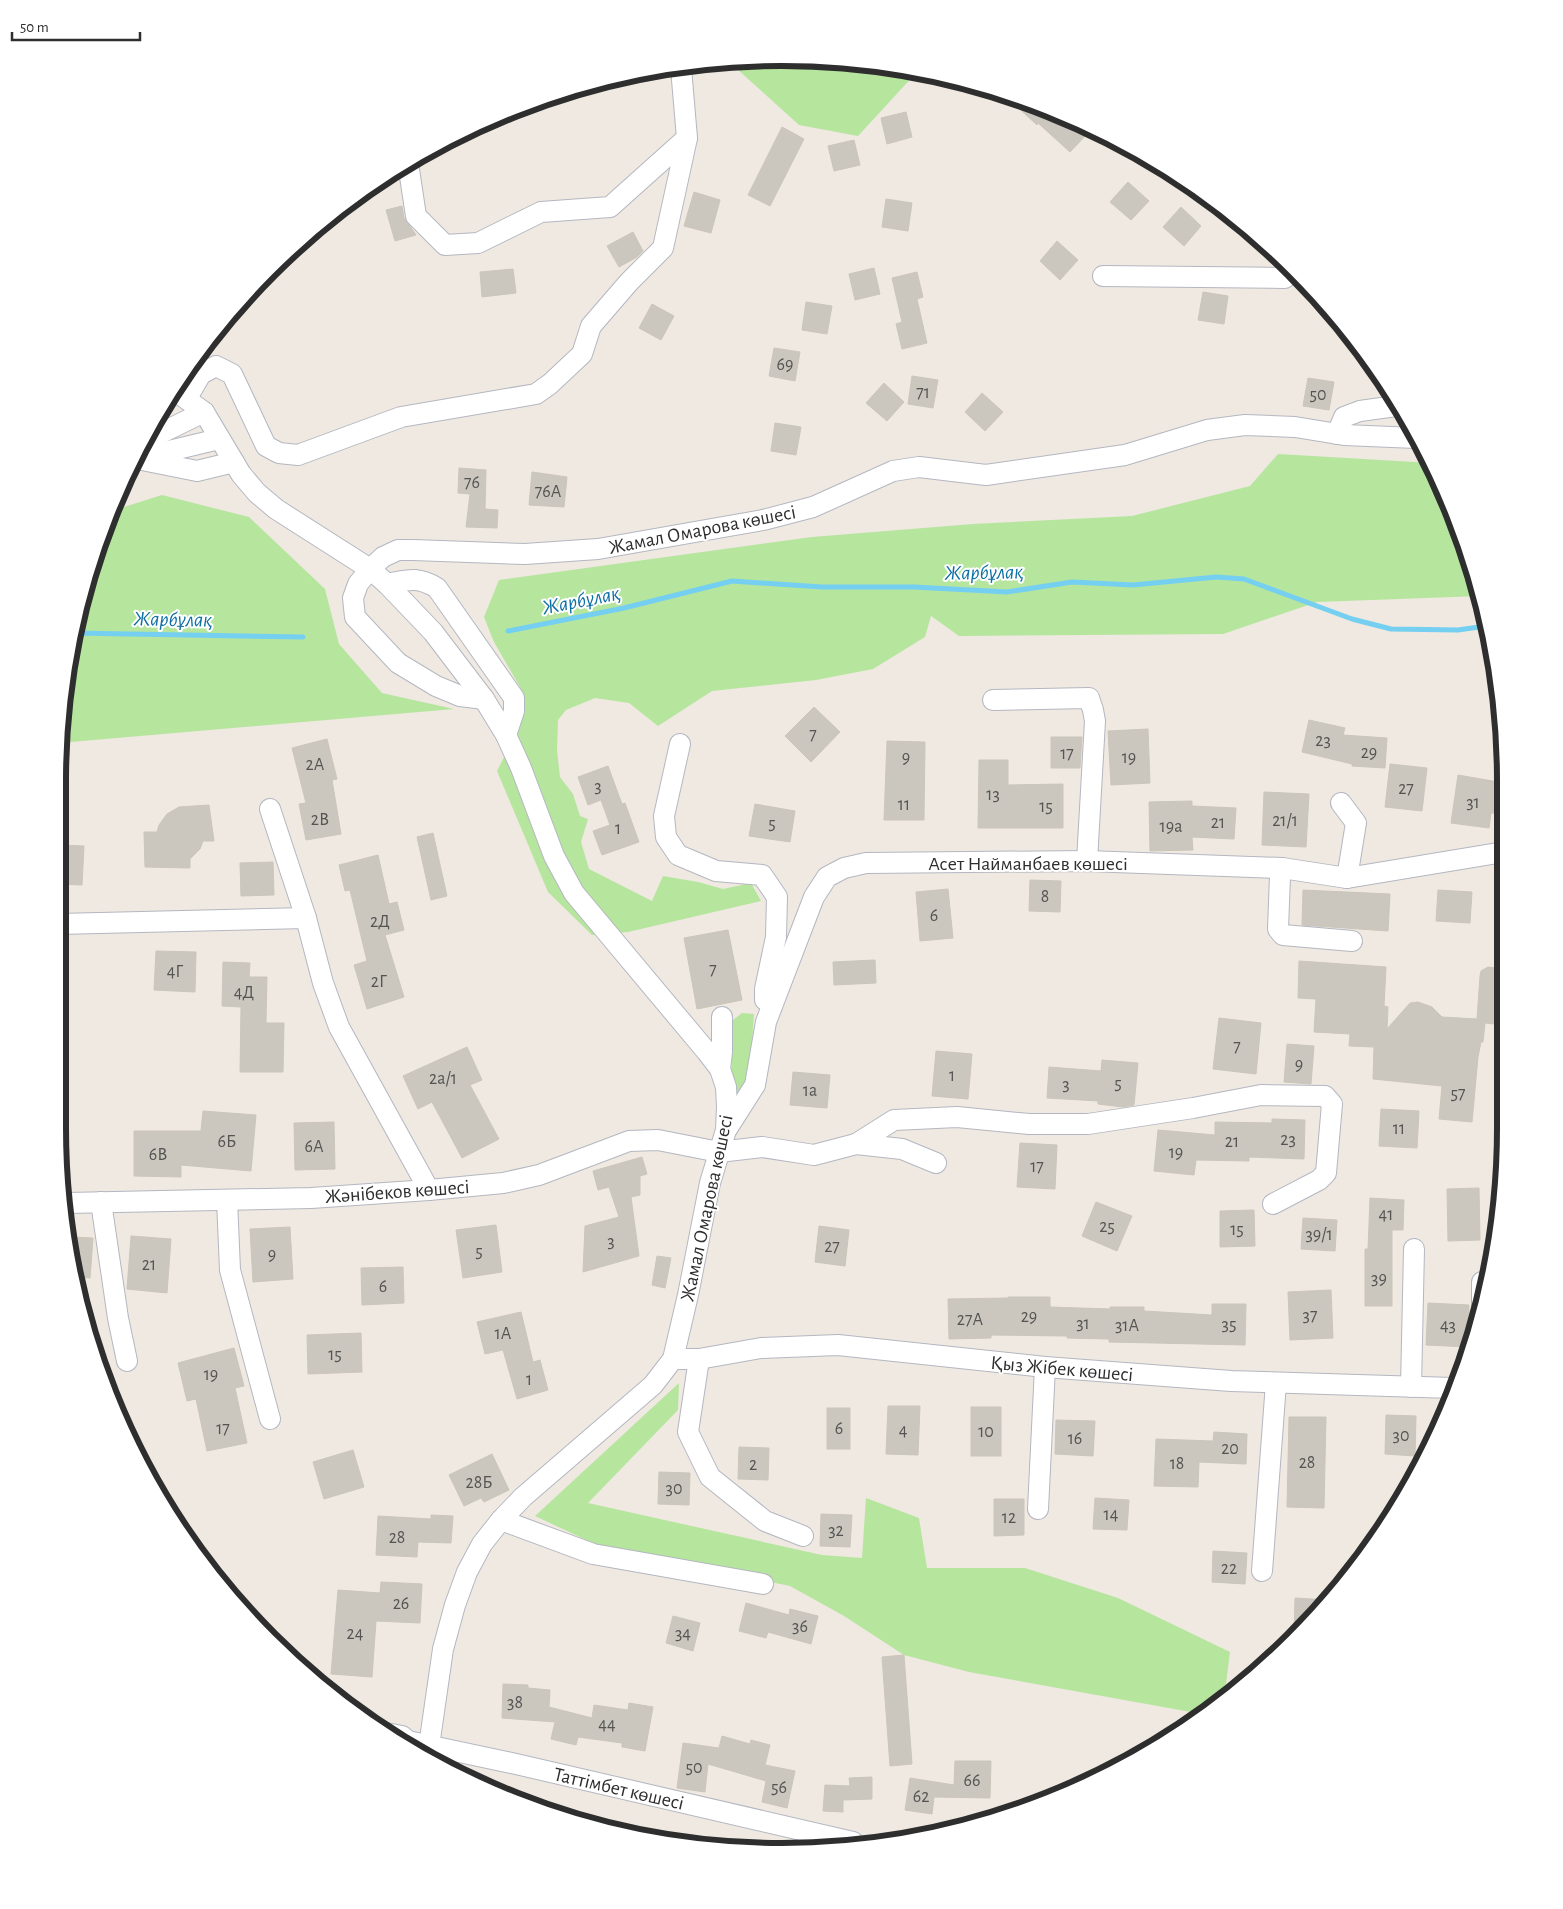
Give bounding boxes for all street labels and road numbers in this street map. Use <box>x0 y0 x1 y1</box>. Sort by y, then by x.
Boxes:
street label: Жамал Омарова көшесі <box>607 502 798 558</box>
street label: Асет Найманбаев көшесі <box>928 854 1128 874</box>
street label: Жамал Омарова көшесі <box>677 1113 737 1303</box>
street label: Жәнібеков көшесі <box>324 1177 470 1207</box>
street label: Қыз Жібек көшесі <box>990 1353 1134 1385</box>
street label: Таттімбет көшесі <box>552 1764 686 1814</box>

